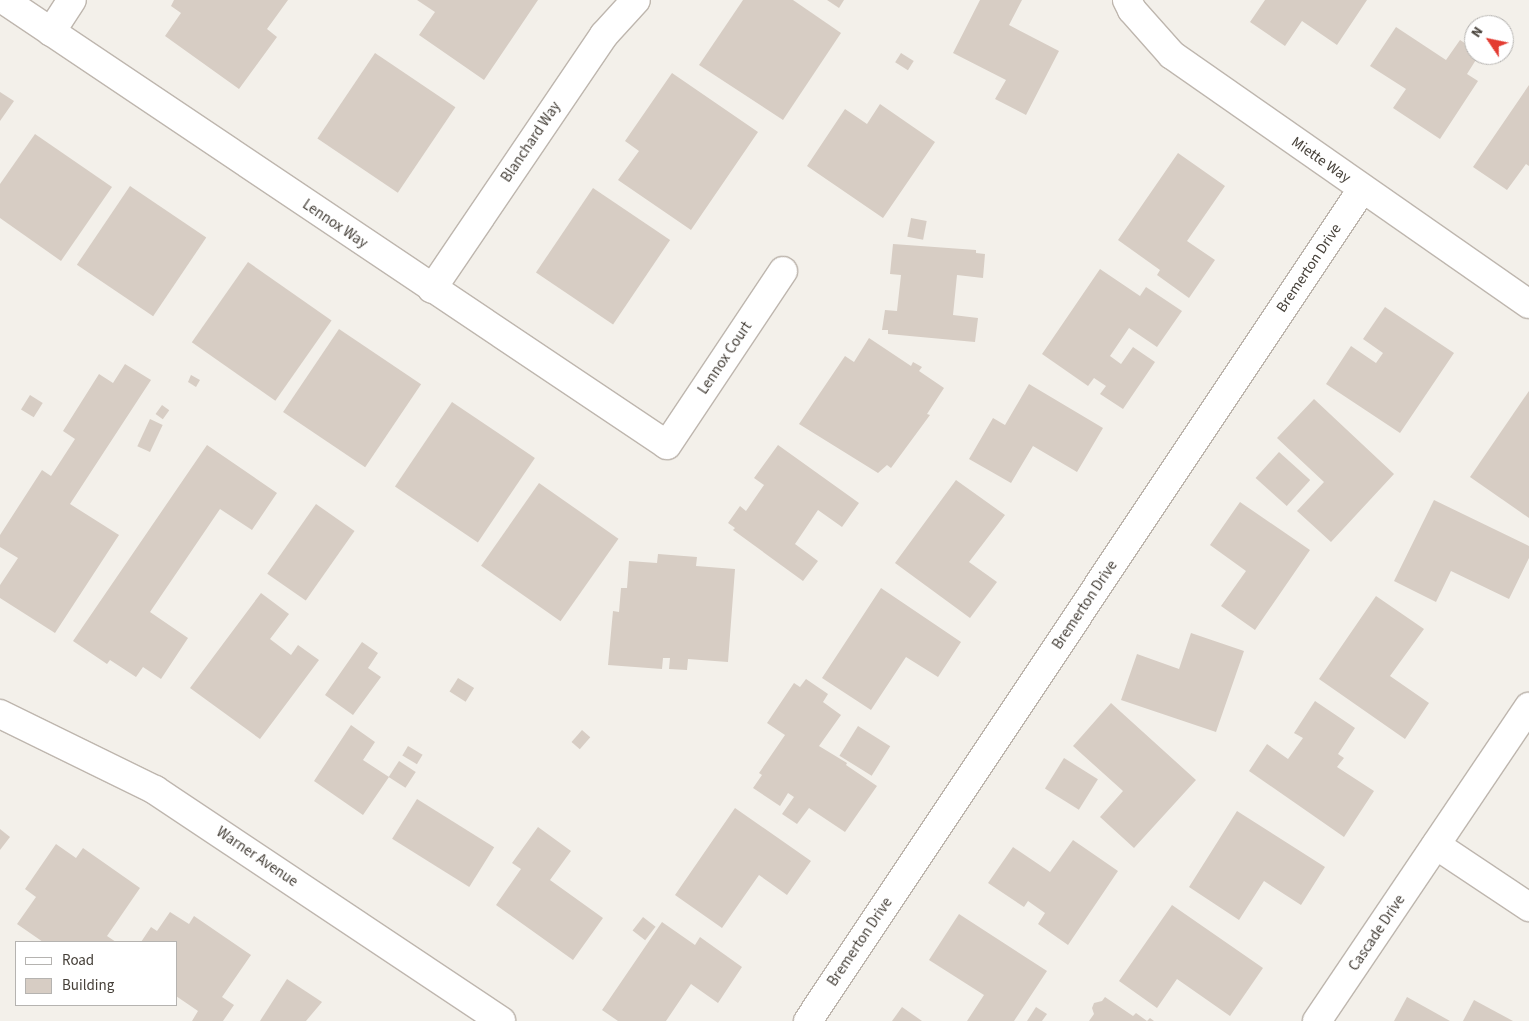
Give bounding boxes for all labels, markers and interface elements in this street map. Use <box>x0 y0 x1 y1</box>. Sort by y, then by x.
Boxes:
north arrow <box>1464 15 1514 65</box>
text: N <box>1466 23 1488 42</box>
street label: Blanchard Way <box>497 98 565 186</box>
street label: Miette Way <box>1288 133 1354 187</box>
street label: Lennox Way <box>299 196 371 252</box>
street label: Bremerton Drive <box>1273 220 1345 316</box>
street label: Lennox Court <box>694 318 756 398</box>
street label: Bremerton Drive <box>1049 557 1121 653</box>
street label: Warner Avenue <box>213 823 301 891</box>
street label: Cascade Drive <box>1345 892 1409 974</box>
street label: Bremerton Drive <box>824 894 896 990</box>
legend <box>15 941 178 1006</box>
text: Road <box>62 950 94 971</box>
text: Building <box>62 975 114 996</box>

